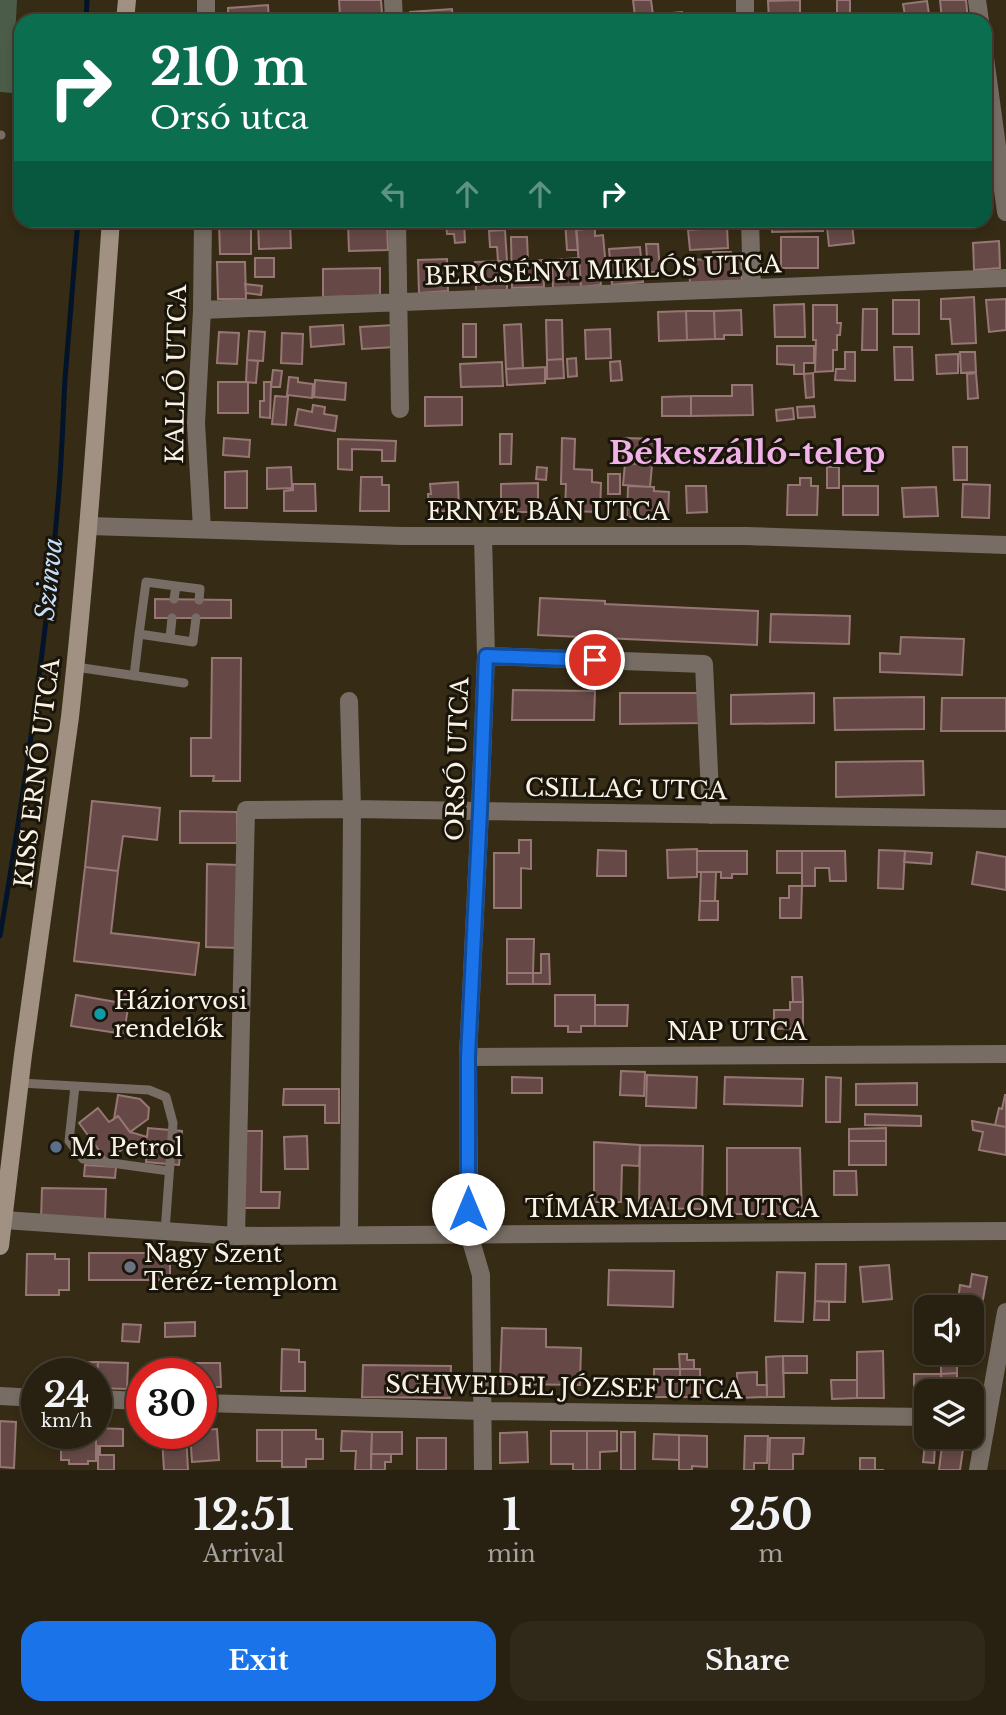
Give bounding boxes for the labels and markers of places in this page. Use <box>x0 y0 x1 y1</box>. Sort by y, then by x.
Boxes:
pin <box>565 630 625 690</box>
place label: Háziorvosi rendelők <box>114 986 247 1043</box>
marker: Háziorvosi rendelők <box>92 1006 108 1022</box>
place label: M. Petrol <box>70 1133 183 1162</box>
marker: M. Petrol <box>48 1139 64 1155</box>
place label: Nagy Szent Teréz-templom <box>144 1239 338 1296</box>
marker: Nagy Szent Teréz-templom <box>122 1259 138 1275</box>

